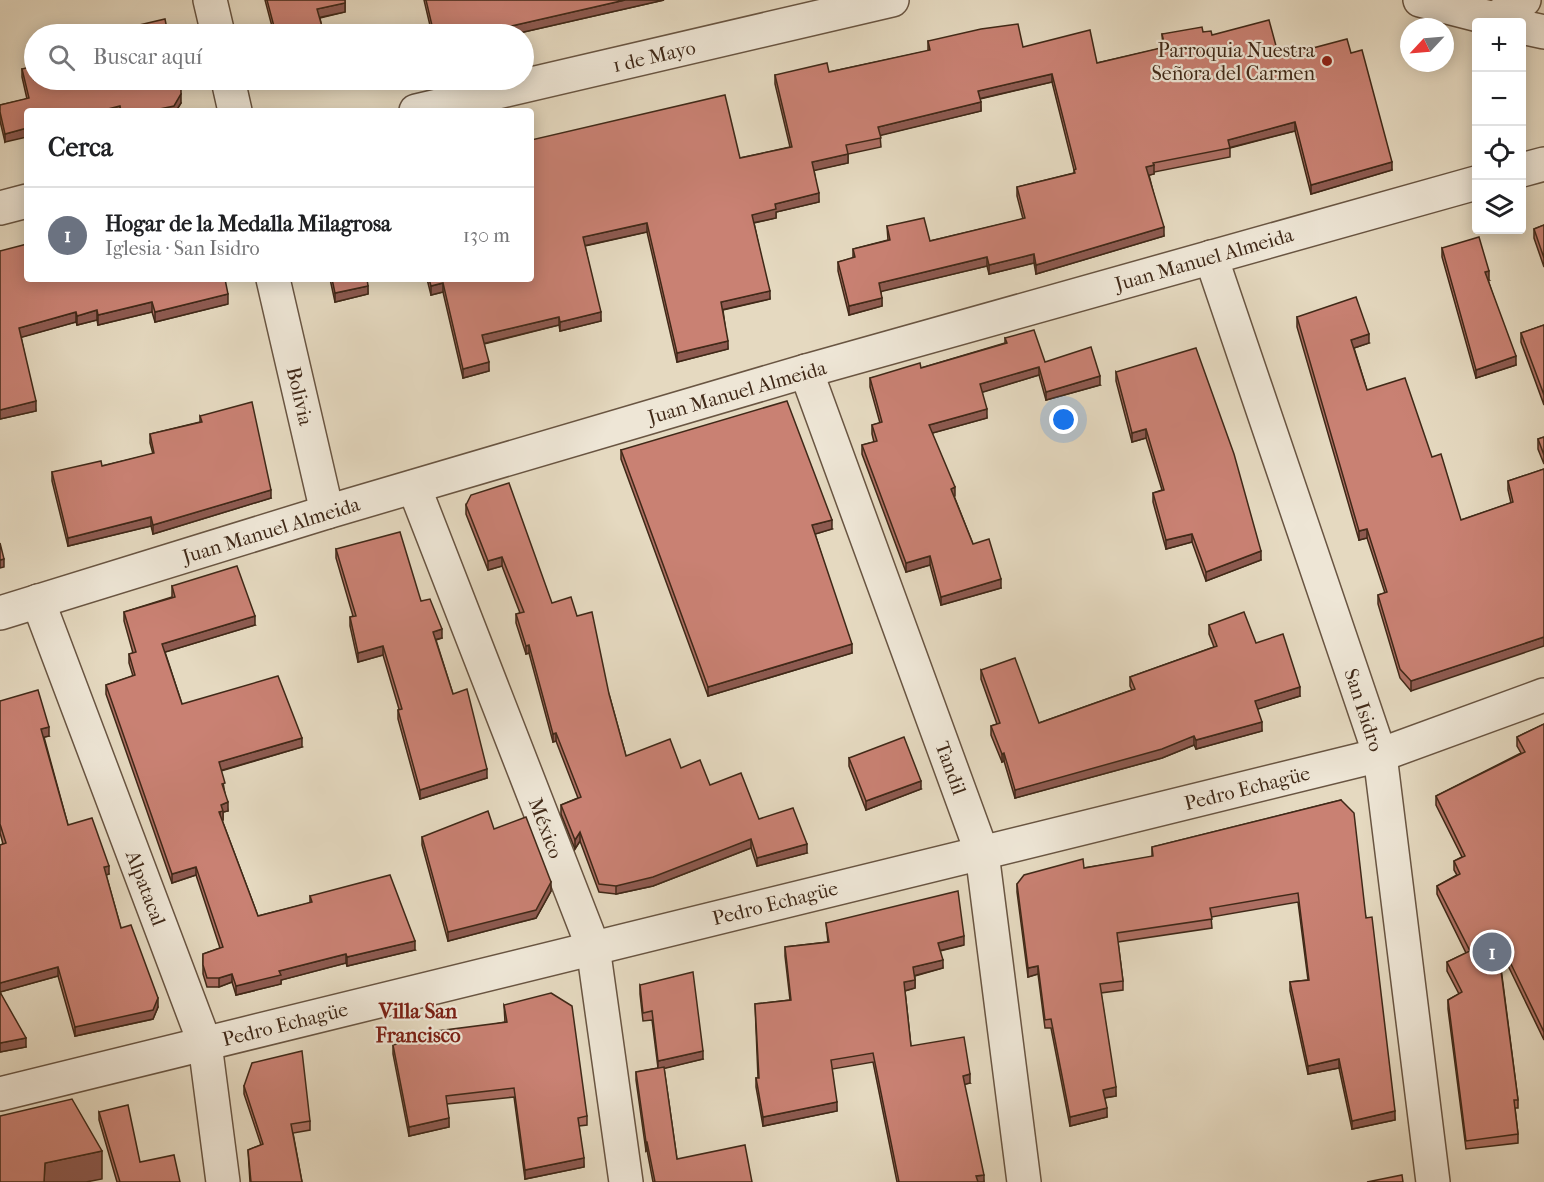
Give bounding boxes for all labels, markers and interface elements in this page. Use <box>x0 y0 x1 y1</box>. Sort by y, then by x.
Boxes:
north arrow <box>1400 18 1454 72</box>
map controls <box>1472 18 1526 234</box>
button: + <box>1472 18 1526 72</box>
search box <box>24 24 534 90</box>
street label: 1 de Mayo <box>611 36 698 77</box>
place label: Parroquia Nuestra Señora del Carmen <box>1151 39 1316 85</box>
icon: search <box>45 41 78 74</box>
text: Buscar aquí <box>93 44 202 70</box>
marker: Parroquia Nuestra Señora del Carmen <box>1320 54 1334 68</box>
button: − <box>1472 72 1526 126</box>
button: locate <box>1472 126 1526 180</box>
text: Cerca <box>48 132 113 163</box>
button: layers <box>1472 180 1526 234</box>
text: Hogar de la Medalla Milagrosa <box>105 211 391 237</box>
street label: Juan Manuel Almeida <box>1110 223 1297 296</box>
text: 1 <box>64 224 71 247</box>
text: 130 m <box>463 224 510 247</box>
text: Iglesia · San Isidro <box>105 237 260 260</box>
street label: Juan Manuel Almeida <box>643 356 830 429</box>
street label: Bolivia <box>282 365 318 428</box>
your location <box>1049 405 1078 434</box>
street label: Juan Manuel Almeida <box>178 492 363 569</box>
street label: San Isidro <box>1339 666 1388 755</box>
street label: Tandil <box>930 738 971 798</box>
street label: Pedro Echagüe <box>1182 762 1312 815</box>
street label: México <box>524 795 568 862</box>
street label: Alpatacal <box>120 846 171 929</box>
street label: Pedro Echagüe <box>710 877 840 930</box>
pin: 1 <box>1472 930 1512 974</box>
street label: Pedro Echagüe <box>220 998 350 1051</box>
district label: Villa San Francisco <box>374 999 461 1047</box>

